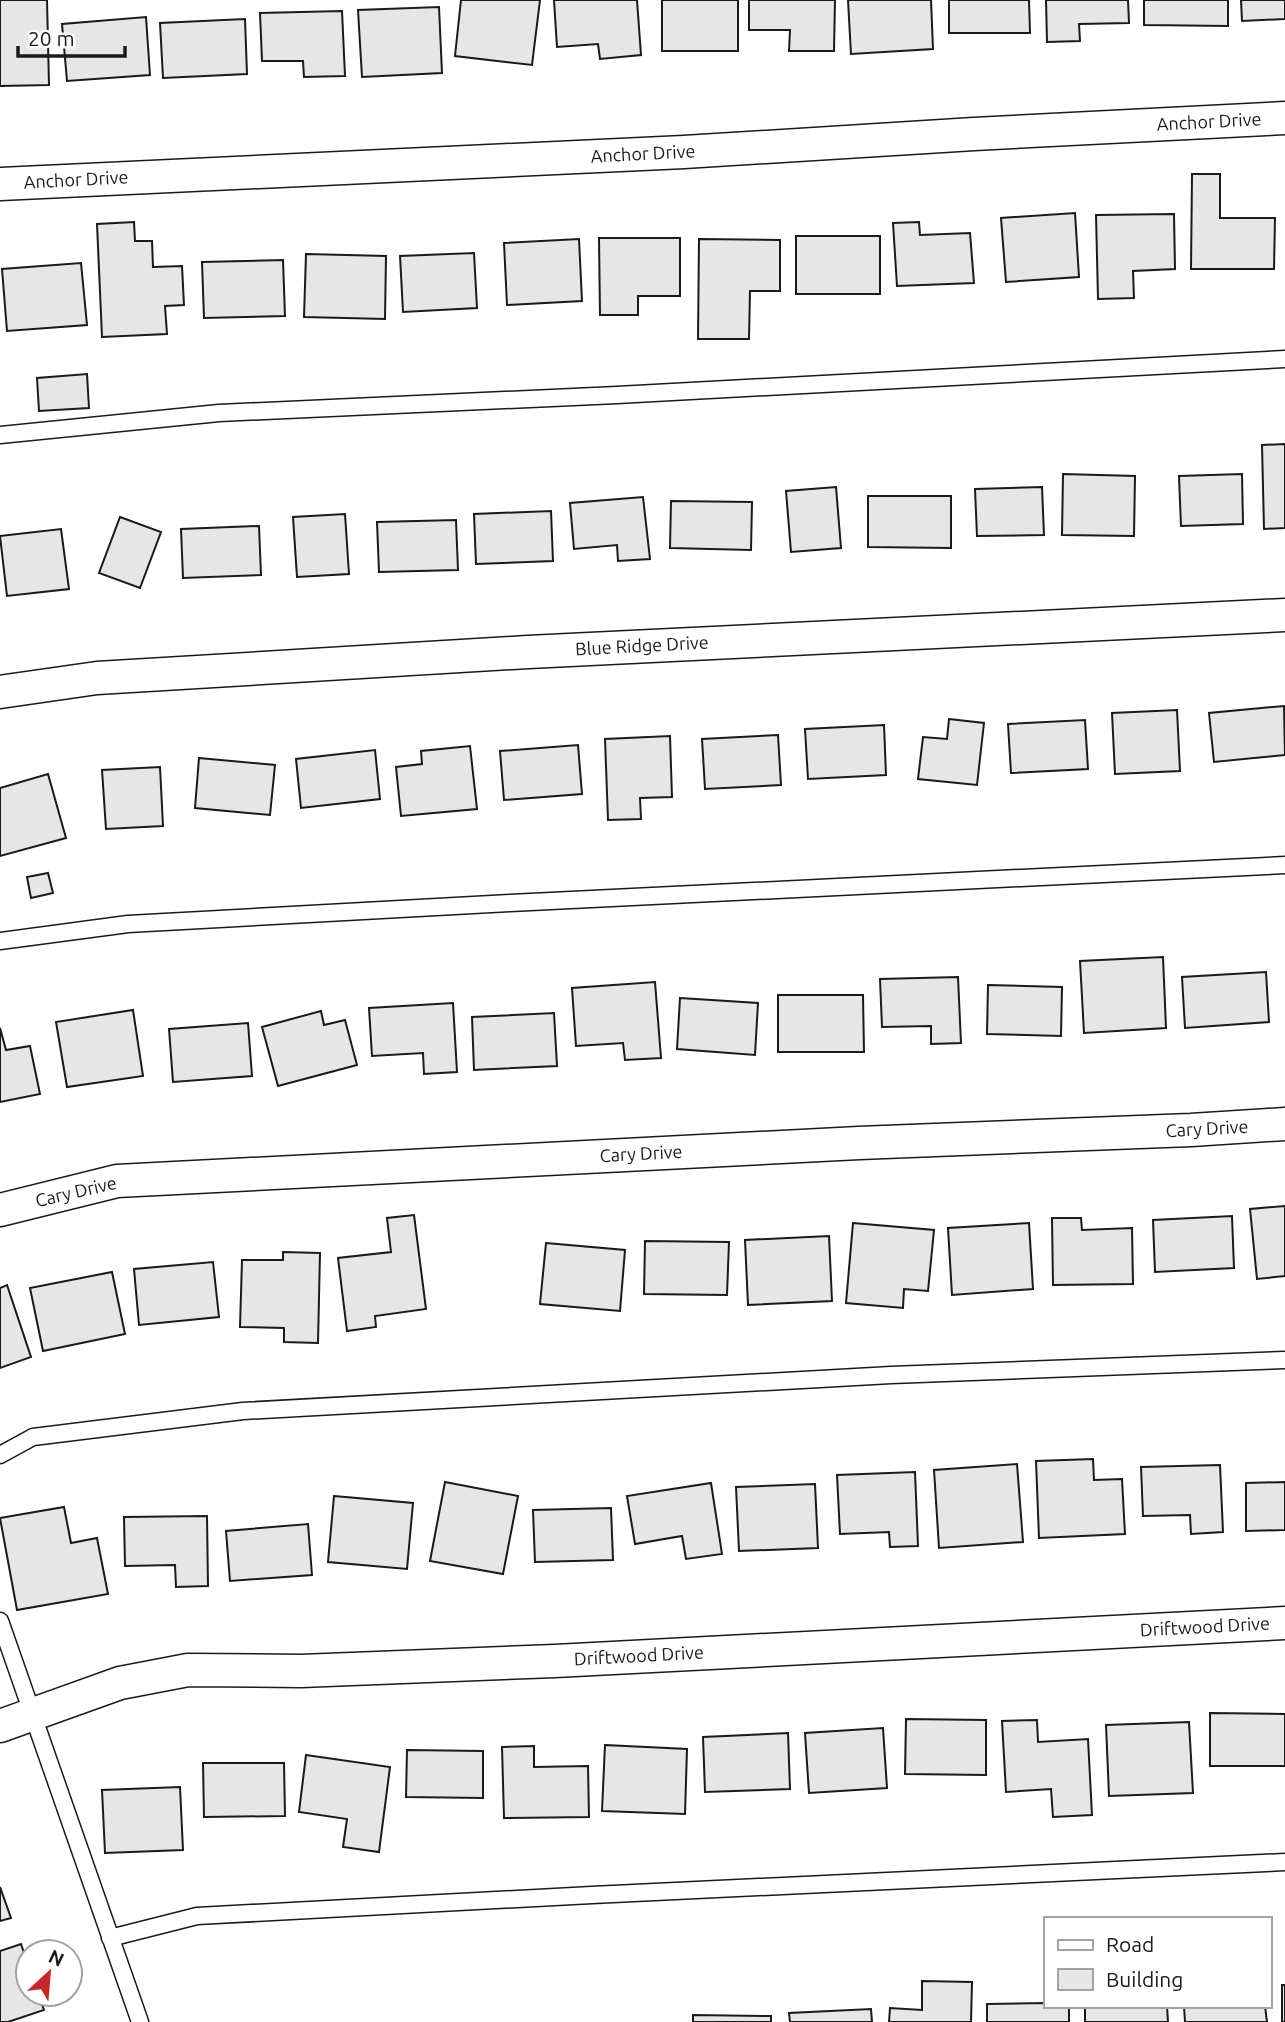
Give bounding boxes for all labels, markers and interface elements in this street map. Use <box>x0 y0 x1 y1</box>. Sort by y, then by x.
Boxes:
scale bar <box>18 14 124 58</box>
text: 20 m <box>28 26 75 50</box>
street label: Anchor Drive <box>1156 108 1262 134</box>
street label: Anchor Drive <box>590 140 696 166</box>
street label: Anchor Drive <box>23 166 129 192</box>
street label: Blue Ridge Drive <box>575 632 709 658</box>
street label: Cary Drive <box>1165 1116 1249 1140</box>
street label: Cary Drive <box>599 1141 683 1165</box>
street label: Cary Drive <box>33 1172 118 1210</box>
street label: Driftwood Drive <box>1139 1613 1270 1639</box>
street label: Driftwood Drive <box>573 1642 704 1668</box>
legend <box>1044 1917 1271 2008</box>
text: Road <box>1106 1932 1154 1956</box>
north arrow <box>14 1938 84 2008</box>
text: N <box>45 1945 68 1971</box>
text: Building <box>1106 1967 1183 1991</box>

